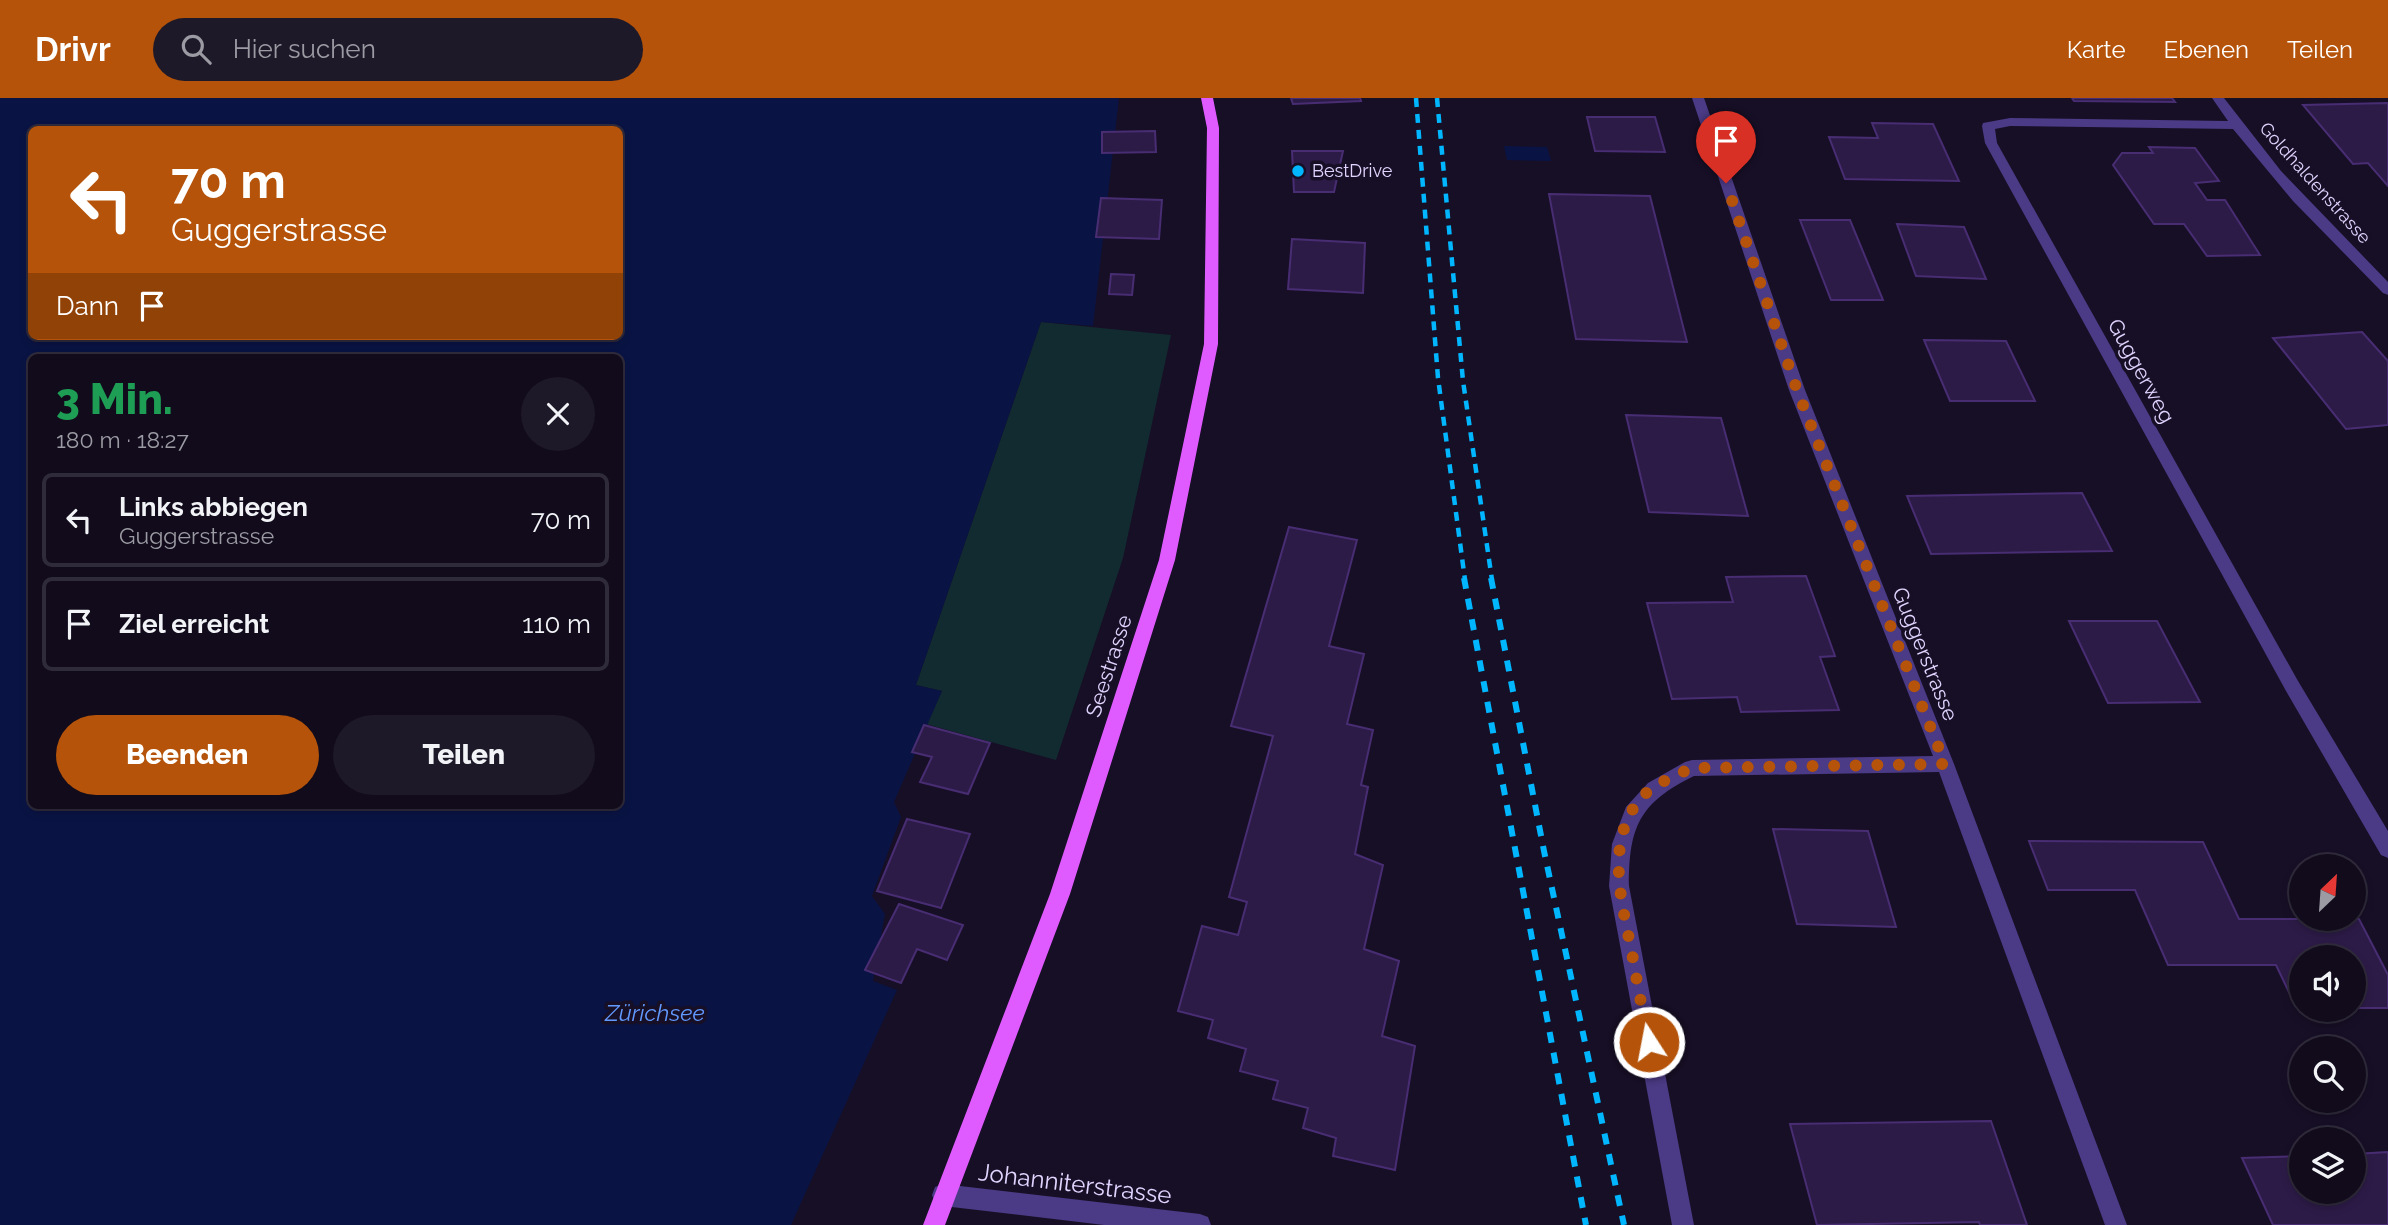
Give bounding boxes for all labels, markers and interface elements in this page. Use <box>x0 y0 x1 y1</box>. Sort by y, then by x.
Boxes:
search box <box>153 18 643 81</box>
text: Drivr <box>35 30 111 69</box>
icon: search <box>177 30 215 68</box>
text: Hier suchen <box>233 34 376 64</box>
text: Karte <box>2067 35 2126 64</box>
text: Ebenen <box>2164 35 2249 64</box>
text: Teilen <box>2287 35 2353 64</box>
pin <box>1696 111 1756 183</box>
street label: Goldhaldenstrasse <box>2255 118 2376 248</box>
icon: arrive <box>1707 122 1745 160</box>
text: 70 m <box>171 152 286 209</box>
icon: left <box>56 154 147 245</box>
place label: BestDrive <box>1312 160 1393 181</box>
marker: BestDrive <box>1290 163 1306 179</box>
text: Guggerstrasse <box>171 211 387 248</box>
icon: arrive <box>133 287 171 325</box>
text: Dann <box>56 291 119 321</box>
street label: Guggerweg <box>2103 314 2180 427</box>
text: 3 Min. <box>56 375 173 424</box>
button: close <box>521 377 595 451</box>
text: 180 m · 18:27 <box>56 426 189 453</box>
text: Links abbiegen <box>119 492 308 522</box>
icon: left <box>60 501 98 539</box>
text: 70 m <box>531 505 591 535</box>
text: Guggerstrasse <box>119 522 274 549</box>
street label: Guggerstrasse <box>1887 583 1964 724</box>
icon: arrive <box>60 605 98 643</box>
text: Ziel erreicht <box>119 609 269 639</box>
text: 110 m <box>522 609 591 639</box>
street label: Seestrasse <box>1080 612 1137 720</box>
button: Beenden <box>56 715 319 795</box>
button: Teilen <box>333 715 595 795</box>
north arrow <box>2289 854 2366 931</box>
map controls <box>2289 854 2366 1204</box>
button: sound <box>2289 945 2366 1022</box>
water label: Zürichsee <box>604 999 705 1026</box>
position arrow <box>1612 1005 1686 1079</box>
button: search <box>2289 1036 2366 1113</box>
button: layers <box>2289 1127 2366 1204</box>
street label: Johanniterstrasse <box>977 1157 1173 1210</box>

